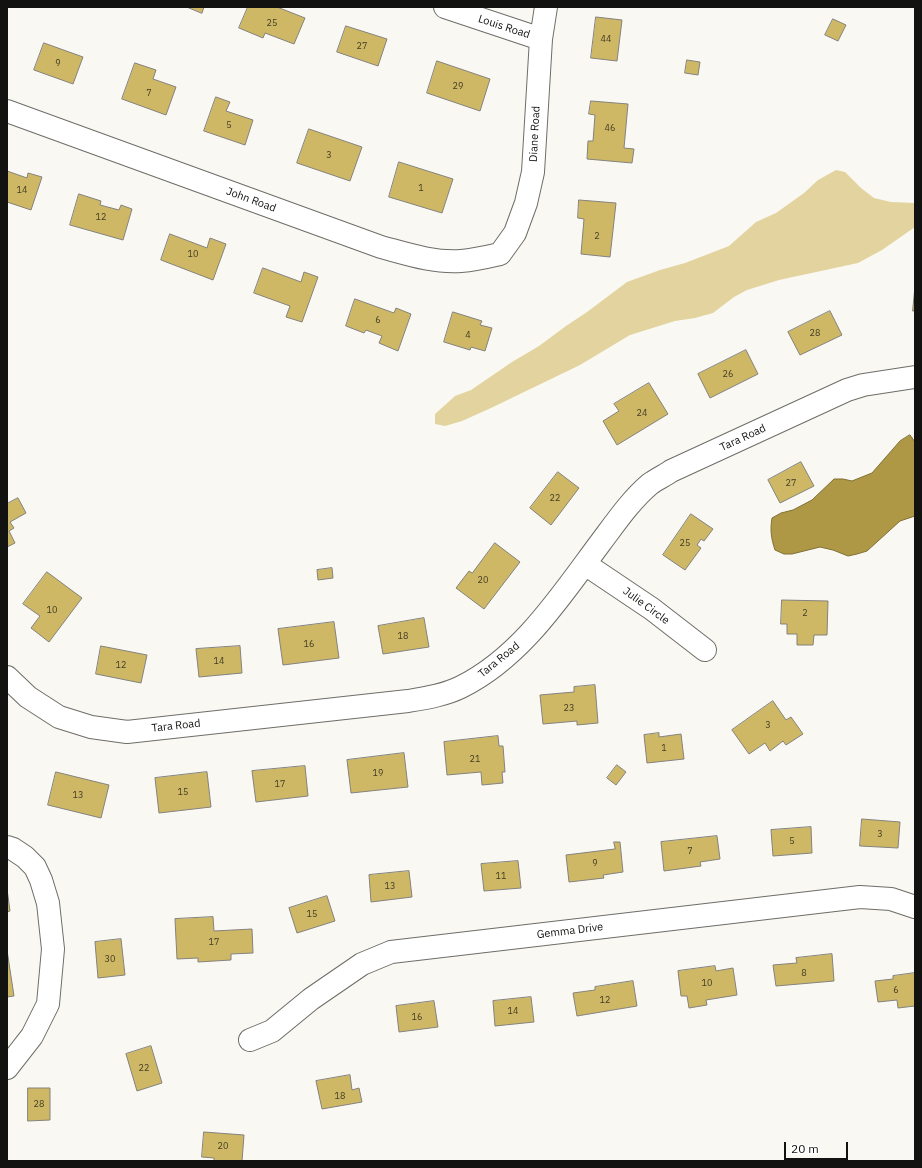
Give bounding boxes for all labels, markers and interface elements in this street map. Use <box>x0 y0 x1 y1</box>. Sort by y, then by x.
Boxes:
street label: Louis Road <box>476 12 532 42</box>
house number: 25 <box>267 18 277 28</box>
house number: 44 <box>601 34 611 44</box>
house number: 27 <box>357 41 367 51</box>
house number: 9 <box>55 58 61 68</box>
house number: 29 <box>453 81 463 91</box>
house number: 7 <box>146 88 152 98</box>
street label: Diane Road <box>527 106 543 162</box>
house number: 5 <box>226 120 232 130</box>
house number: 46 <box>605 123 615 133</box>
house number: 3 <box>326 150 332 160</box>
house number: 1 <box>418 183 424 193</box>
house number: 14 <box>17 185 27 195</box>
street label: John Road <box>224 185 278 215</box>
house number: 12 <box>96 212 106 222</box>
house number: 2 <box>594 231 600 241</box>
house number: 10 <box>188 249 198 259</box>
house number: 6 <box>375 315 381 325</box>
house number: 28 <box>810 328 820 338</box>
house number: 4 <box>465 330 471 340</box>
house number: 26 <box>723 369 733 379</box>
house number: 24 <box>637 408 647 418</box>
street label: Tara Road <box>718 422 768 454</box>
house number: 27 <box>786 478 796 488</box>
house number: 22 <box>550 493 560 503</box>
house number: 25 <box>680 538 690 548</box>
house number: 20 <box>478 575 488 585</box>
street label: Julie Circle <box>620 585 672 627</box>
house number: 10 <box>47 605 57 615</box>
house number: 2 <box>802 608 808 618</box>
house number: 18 <box>398 631 408 641</box>
house number: 16 <box>304 639 314 649</box>
street label: Tara Road <box>476 639 522 681</box>
house number: 14 <box>214 656 224 666</box>
house number: 12 <box>116 660 126 670</box>
house number: 23 <box>564 703 574 713</box>
street label: Tara Road <box>151 717 201 735</box>
house number: 3 <box>765 720 771 730</box>
house number: 1 <box>661 743 667 753</box>
house number: 21 <box>470 754 480 764</box>
house number: 19 <box>373 768 383 778</box>
house number: 17 <box>275 779 285 789</box>
house number: 15 <box>178 787 188 797</box>
house number: 13 <box>73 790 83 800</box>
house number: 3 <box>877 829 883 839</box>
house number: 5 <box>789 836 795 846</box>
house number: 7 <box>687 846 693 856</box>
house number: 9 <box>592 858 598 868</box>
house number: 11 <box>496 871 506 881</box>
house number: 13 <box>385 881 395 891</box>
house number: 15 <box>307 909 317 919</box>
street label: Gemma Drive <box>536 920 604 942</box>
house number: 17 <box>209 937 219 947</box>
house number: 30 <box>105 954 115 964</box>
house number: 8 <box>801 968 807 978</box>
house number: 10 <box>702 978 712 988</box>
house number: 6 <box>893 985 899 995</box>
house number: 12 <box>600 995 610 1005</box>
house number: 14 <box>508 1006 518 1016</box>
house number: 16 <box>412 1012 422 1022</box>
house number: 22 <box>139 1063 149 1073</box>
house number: 18 <box>335 1091 345 1101</box>
house number: 28 <box>34 1099 44 1109</box>
scale bar <box>786 1134 850 1160</box>
house number: 20 <box>218 1141 228 1151</box>
text: 20 m <box>791 1141 819 1156</box>

